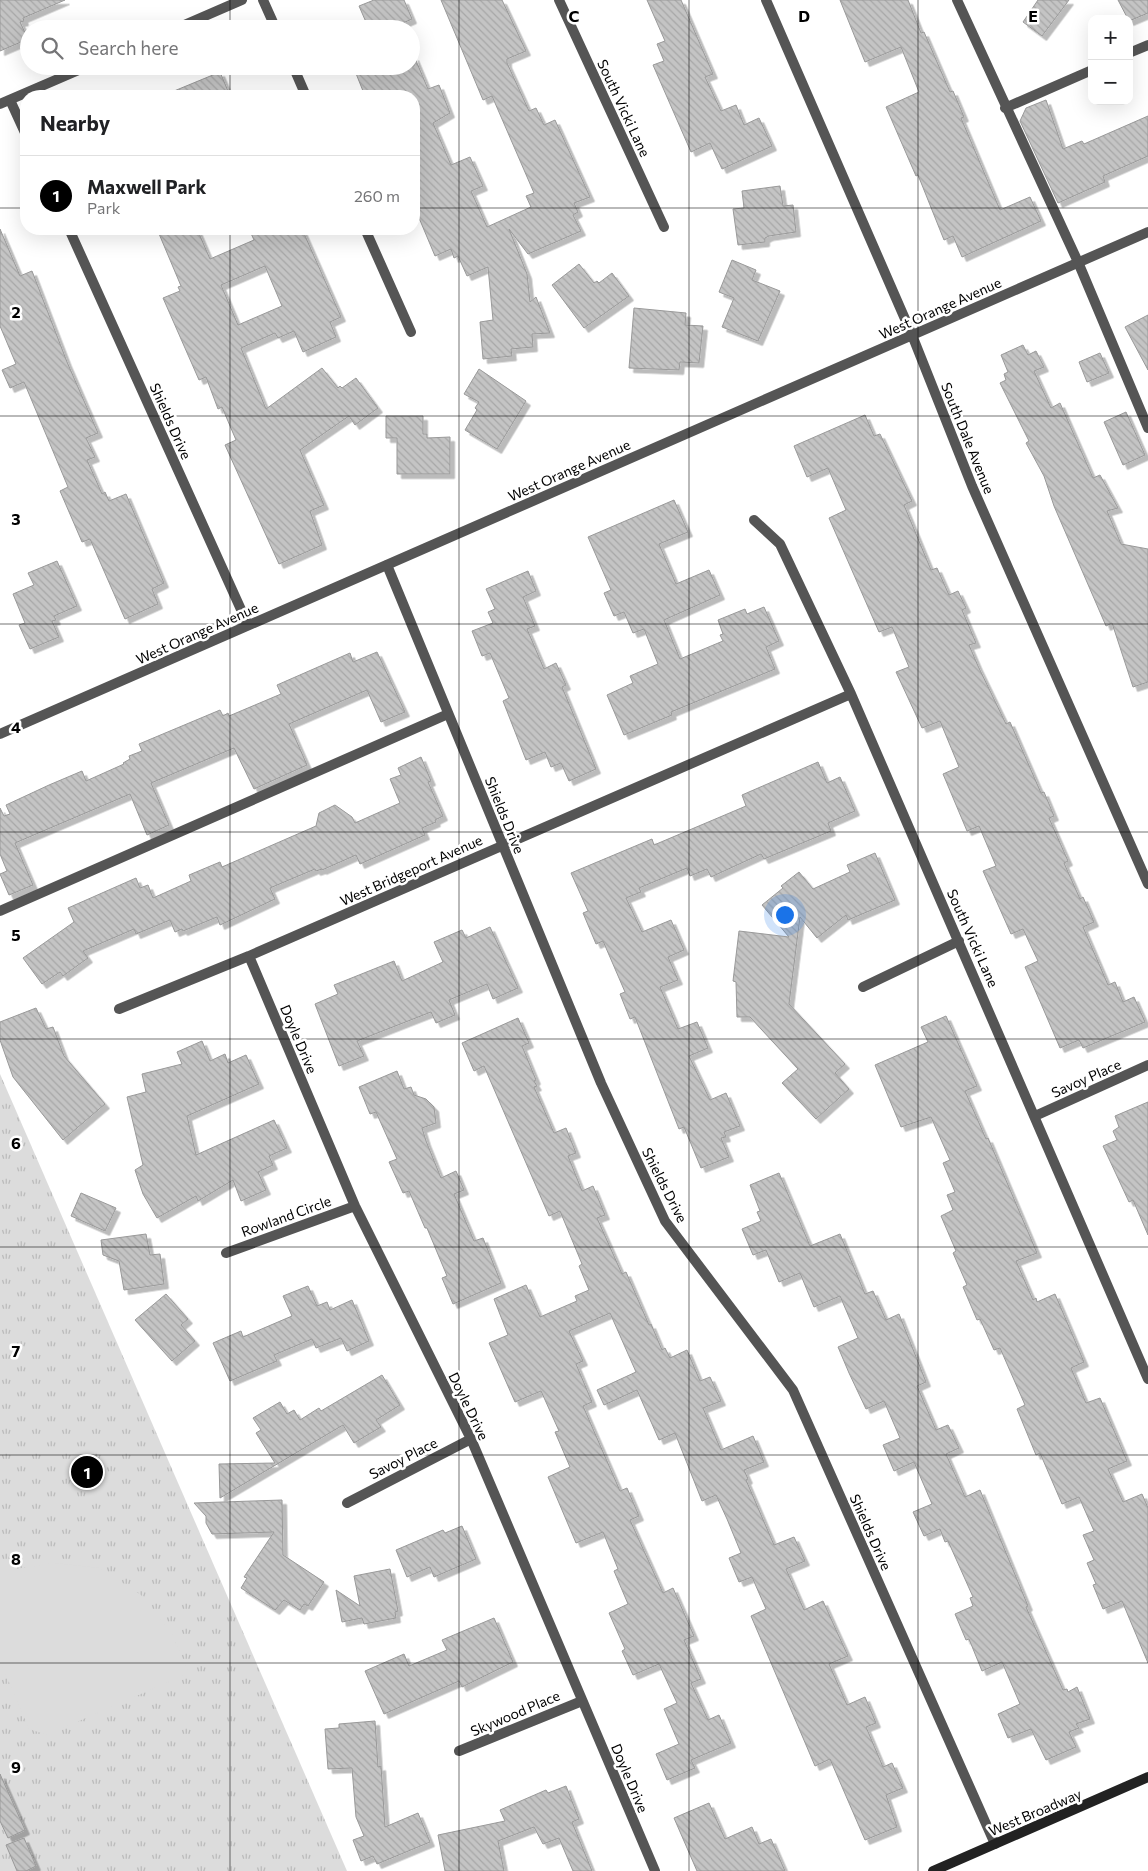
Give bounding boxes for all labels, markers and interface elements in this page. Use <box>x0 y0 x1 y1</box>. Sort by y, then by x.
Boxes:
text: C <box>569 6 580 25</box>
text: D <box>798 6 810 25</box>
text: E <box>1028 6 1038 25</box>
map controls <box>1088 15 1133 105</box>
button: + <box>1088 15 1133 60</box>
search box <box>20 20 420 75</box>
icon: search <box>38 34 66 62</box>
text: Search here <box>78 36 178 59</box>
street label: South Vicki Lane <box>594 57 654 159</box>
button: − <box>1088 60 1133 105</box>
text: Nearby <box>40 110 110 135</box>
text: Maxwell Park <box>87 175 206 198</box>
text: 1 <box>52 186 60 205</box>
text: 260 m <box>354 186 400 205</box>
text: Park <box>87 198 120 217</box>
street label: West Orange Avenue <box>876 273 1004 343</box>
text: 2 <box>11 302 21 321</box>
street label: Shields Drive <box>147 380 195 462</box>
street label: South Dale Avenue <box>938 380 998 496</box>
street label: West Orange Avenue <box>505 435 633 505</box>
text: 3 <box>11 509 21 528</box>
street label: West Orange Avenue <box>133 598 261 668</box>
text: 4 <box>11 717 21 736</box>
street label: Shields Drive <box>482 774 528 856</box>
street label: West Bridgeport Avenue <box>337 831 485 909</box>
street label: South Vicki Lane <box>944 886 1002 990</box>
your location <box>772 902 798 928</box>
text: 5 <box>11 925 21 944</box>
street label: Doyle Drive <box>277 1002 321 1076</box>
street label: Savoy Place <box>1049 1055 1123 1101</box>
text: 6 <box>11 1133 21 1152</box>
street label: Shields Drive <box>639 1145 691 1225</box>
street label: Rowland Circle <box>239 1192 333 1240</box>
text: 7 <box>12 1341 21 1360</box>
street label: Doyle Drive <box>445 1369 493 1443</box>
street label: Savoy Place <box>366 1434 440 1482</box>
pin: 1 <box>71 1453 103 1491</box>
street label: Shields Drive <box>847 1491 895 1573</box>
text: 8 <box>11 1549 21 1568</box>
street label: Skywood Place <box>468 1687 562 1739</box>
street label: Doyle Drive <box>608 1741 652 1815</box>
text: 9 <box>11 1757 21 1776</box>
street label: West Broadway <box>986 1785 1084 1839</box>

